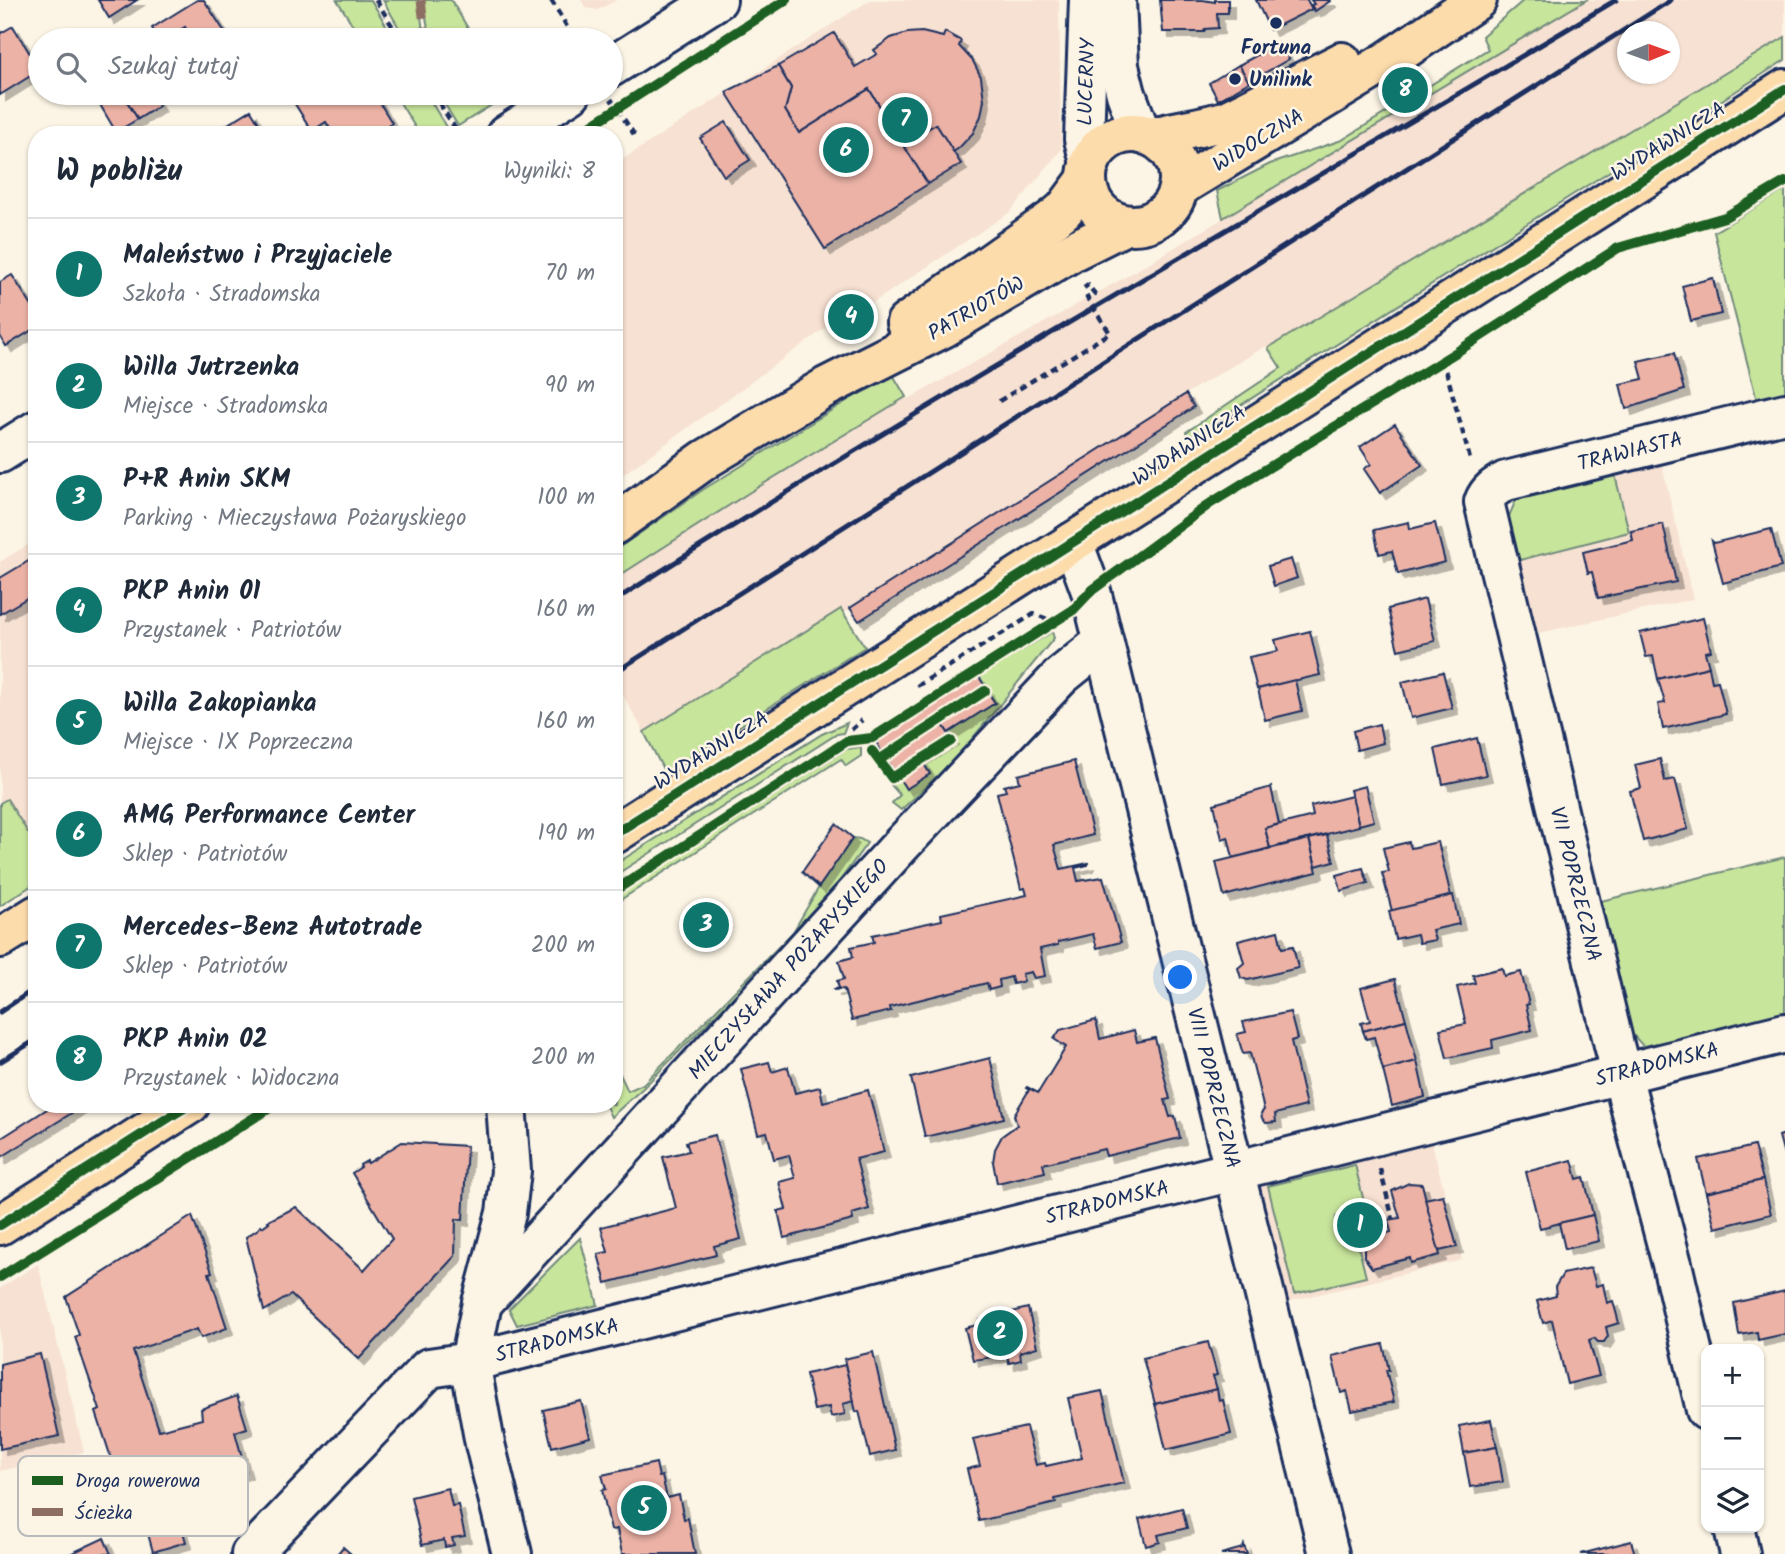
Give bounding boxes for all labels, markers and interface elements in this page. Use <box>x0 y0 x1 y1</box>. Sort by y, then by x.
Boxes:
marker: Fortuna <box>1268 15 1284 31</box>
north arrow <box>1617 21 1680 84</box>
search box <box>28 28 623 105</box>
place label: Fortuna <box>1241 32 1312 65</box>
street label: LUCERNY <box>1069 37 1106 126</box>
text: Szukaj tutaj <box>108 46 239 88</box>
icon: search <box>52 48 90 86</box>
place label: Unilink <box>1249 64 1312 97</box>
pin: 8 <box>1382 64 1428 116</box>
marker: Unilink <box>1227 71 1243 87</box>
pin: 7 <box>882 94 928 146</box>
street label: WYDAWNICZA <box>1605 94 1733 191</box>
street label: WIDOCZNA <box>1207 101 1311 182</box>
pin: 6 <box>823 124 869 176</box>
text: W pobliżu <box>56 148 182 196</box>
text: Wyniki: 8 <box>504 154 595 190</box>
text: Maleństwo i Przyjaciele <box>123 235 392 277</box>
text: 1 <box>76 256 82 292</box>
text: 70 m <box>545 256 595 292</box>
street label: PATRIOTÓW <box>922 268 1032 350</box>
text: Szkoła · Stradomska <box>123 277 321 313</box>
pin: 4 <box>828 291 874 343</box>
text: Willa Jutrzenka <box>123 347 299 389</box>
text: 2 <box>72 368 86 404</box>
text: 90 m <box>545 368 595 404</box>
text: Miejsce · Stradomska <box>123 389 328 425</box>
street label: WYDAWNICZA <box>1126 397 1253 496</box>
street label: TRAWIASTA <box>1574 423 1686 481</box>
text: P+R Anin SKM <box>123 459 290 501</box>
text: 3 <box>73 480 85 516</box>
text: 100 m <box>537 480 595 516</box>
text: Parking · Mieczysława Pożaryskiego <box>123 501 467 537</box>
text: PKP Anin 01 <box>123 571 260 613</box>
text: 4 <box>73 592 85 628</box>
text: 160 m <box>536 592 595 628</box>
text: Przystanek · Patriotów <box>123 613 341 649</box>
text: Willa Zakopianka <box>123 683 317 725</box>
street label: WYDAWNICZA <box>648 703 776 800</box>
text: 5 <box>73 704 85 740</box>
text: 160 m <box>536 704 595 740</box>
text: Miejsce · IX Poprzeczna <box>123 725 353 761</box>
text: AMG Performance Center <box>123 795 415 837</box>
street label: VII POPRZECZNA <box>1539 803 1610 965</box>
text: 6 <box>73 816 85 852</box>
text: 190 m <box>538 816 595 852</box>
text: Sklep · Patriotów <box>123 837 287 873</box>
street label: MIECZYSŁAWA POŻARYSKIEGO <box>681 852 898 1088</box>
pin: 3 <box>683 899 729 951</box>
text: Mercedes-Benz Autotrade <box>123 907 422 949</box>
text: 7 <box>74 928 84 964</box>
text: 200 m <box>531 928 595 964</box>
text: Sklep · Patriotów <box>123 949 287 985</box>
your location <box>1163 960 1197 994</box>
street label: VIII POPRZECZNA <box>1177 1004 1249 1172</box>
text: PKP Anin 02 <box>123 1019 268 1061</box>
street label: STRADOMSKA <box>1592 1034 1723 1097</box>
text: 8 <box>72 1040 86 1076</box>
text: 200 m <box>531 1040 595 1076</box>
text: Przystanek · Widoczna <box>123 1061 340 1097</box>
street label: STRADOMSKA <box>1042 1172 1173 1235</box>
pin: 1 <box>1337 1199 1383 1251</box>
pin: 2 <box>977 1307 1023 1359</box>
street label: STRADOMSKA <box>492 1310 623 1373</box>
map controls <box>1701 1344 1764 1533</box>
button: + <box>1701 1344 1764 1407</box>
button: − <box>1701 1407 1764 1470</box>
legend <box>18 1456 248 1536</box>
text: Droga rowerowa <box>75 1467 201 1497</box>
button: layers <box>1701 1470 1764 1533</box>
pin: 5 <box>621 1482 667 1534</box>
text: Ścieżka <box>75 1499 133 1529</box>

